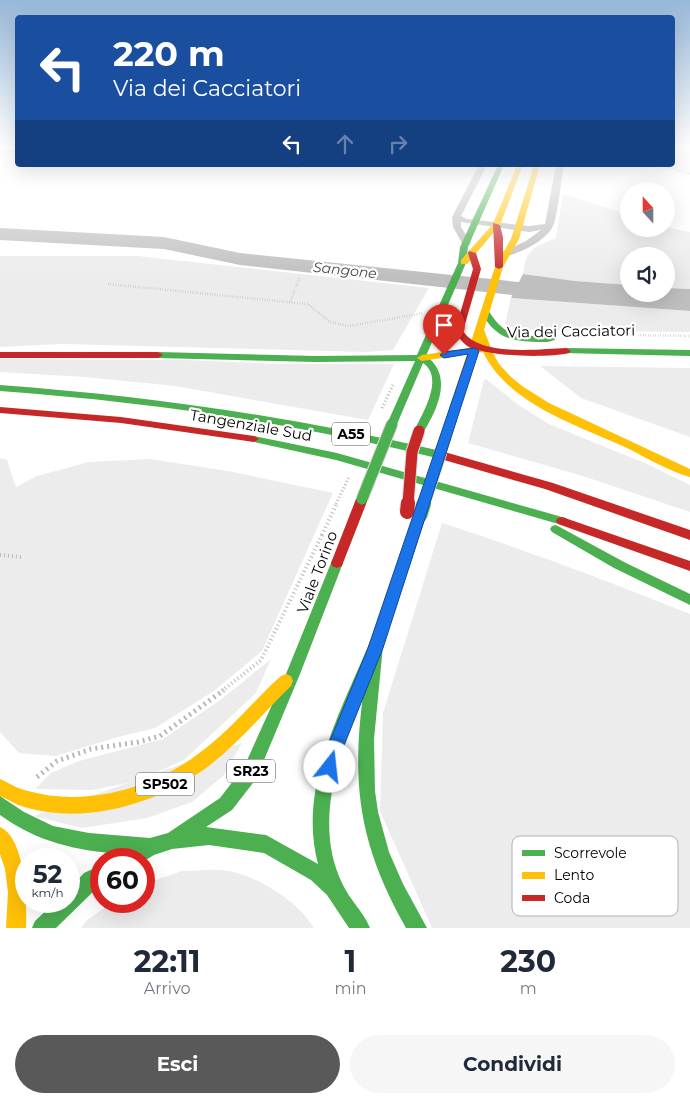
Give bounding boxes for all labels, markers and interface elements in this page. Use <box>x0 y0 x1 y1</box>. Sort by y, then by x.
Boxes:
text: 220 m <box>113 32 225 75</box>
icon: left <box>30 35 95 100</box>
text: Via dei Cacciatori <box>113 75 301 102</box>
icon: left <box>278 130 306 158</box>
icon: ahead <box>331 130 359 158</box>
icon: right <box>384 130 412 158</box>
north arrow <box>620 182 675 238</box>
map controls <box>620 182 675 302</box>
button: sound <box>620 247 675 302</box>
water label: Sangone <box>312 258 378 282</box>
pin <box>423 304 465 355</box>
icon: arrive <box>430 311 458 339</box>
street label: Via dei Cacciatori <box>507 320 635 342</box>
street label: Tangenziale Sud <box>188 405 314 445</box>
road number: A55 <box>332 422 370 446</box>
street label: Viale Torino <box>293 528 341 616</box>
position arrow <box>303 740 355 792</box>
road number: SR23 <box>227 759 275 782</box>
road number: SP502 <box>136 772 194 796</box>
legend <box>512 836 678 916</box>
text: Scorrevole <box>554 844 627 862</box>
speed limit sign: 60 <box>90 848 155 913</box>
text: 52 <box>33 859 62 889</box>
text: Lento <box>554 866 594 884</box>
text: km/h <box>31 885 64 900</box>
text: Coda <box>554 889 590 907</box>
text: 22:11 <box>134 943 201 980</box>
text: 1 <box>345 943 356 980</box>
text: 230 <box>500 943 556 980</box>
text: Arrivo <box>144 979 191 998</box>
text: min <box>334 979 367 998</box>
text: m <box>520 979 537 998</box>
button: Esci <box>15 1035 340 1093</box>
button: Condividi <box>350 1035 675 1093</box>

